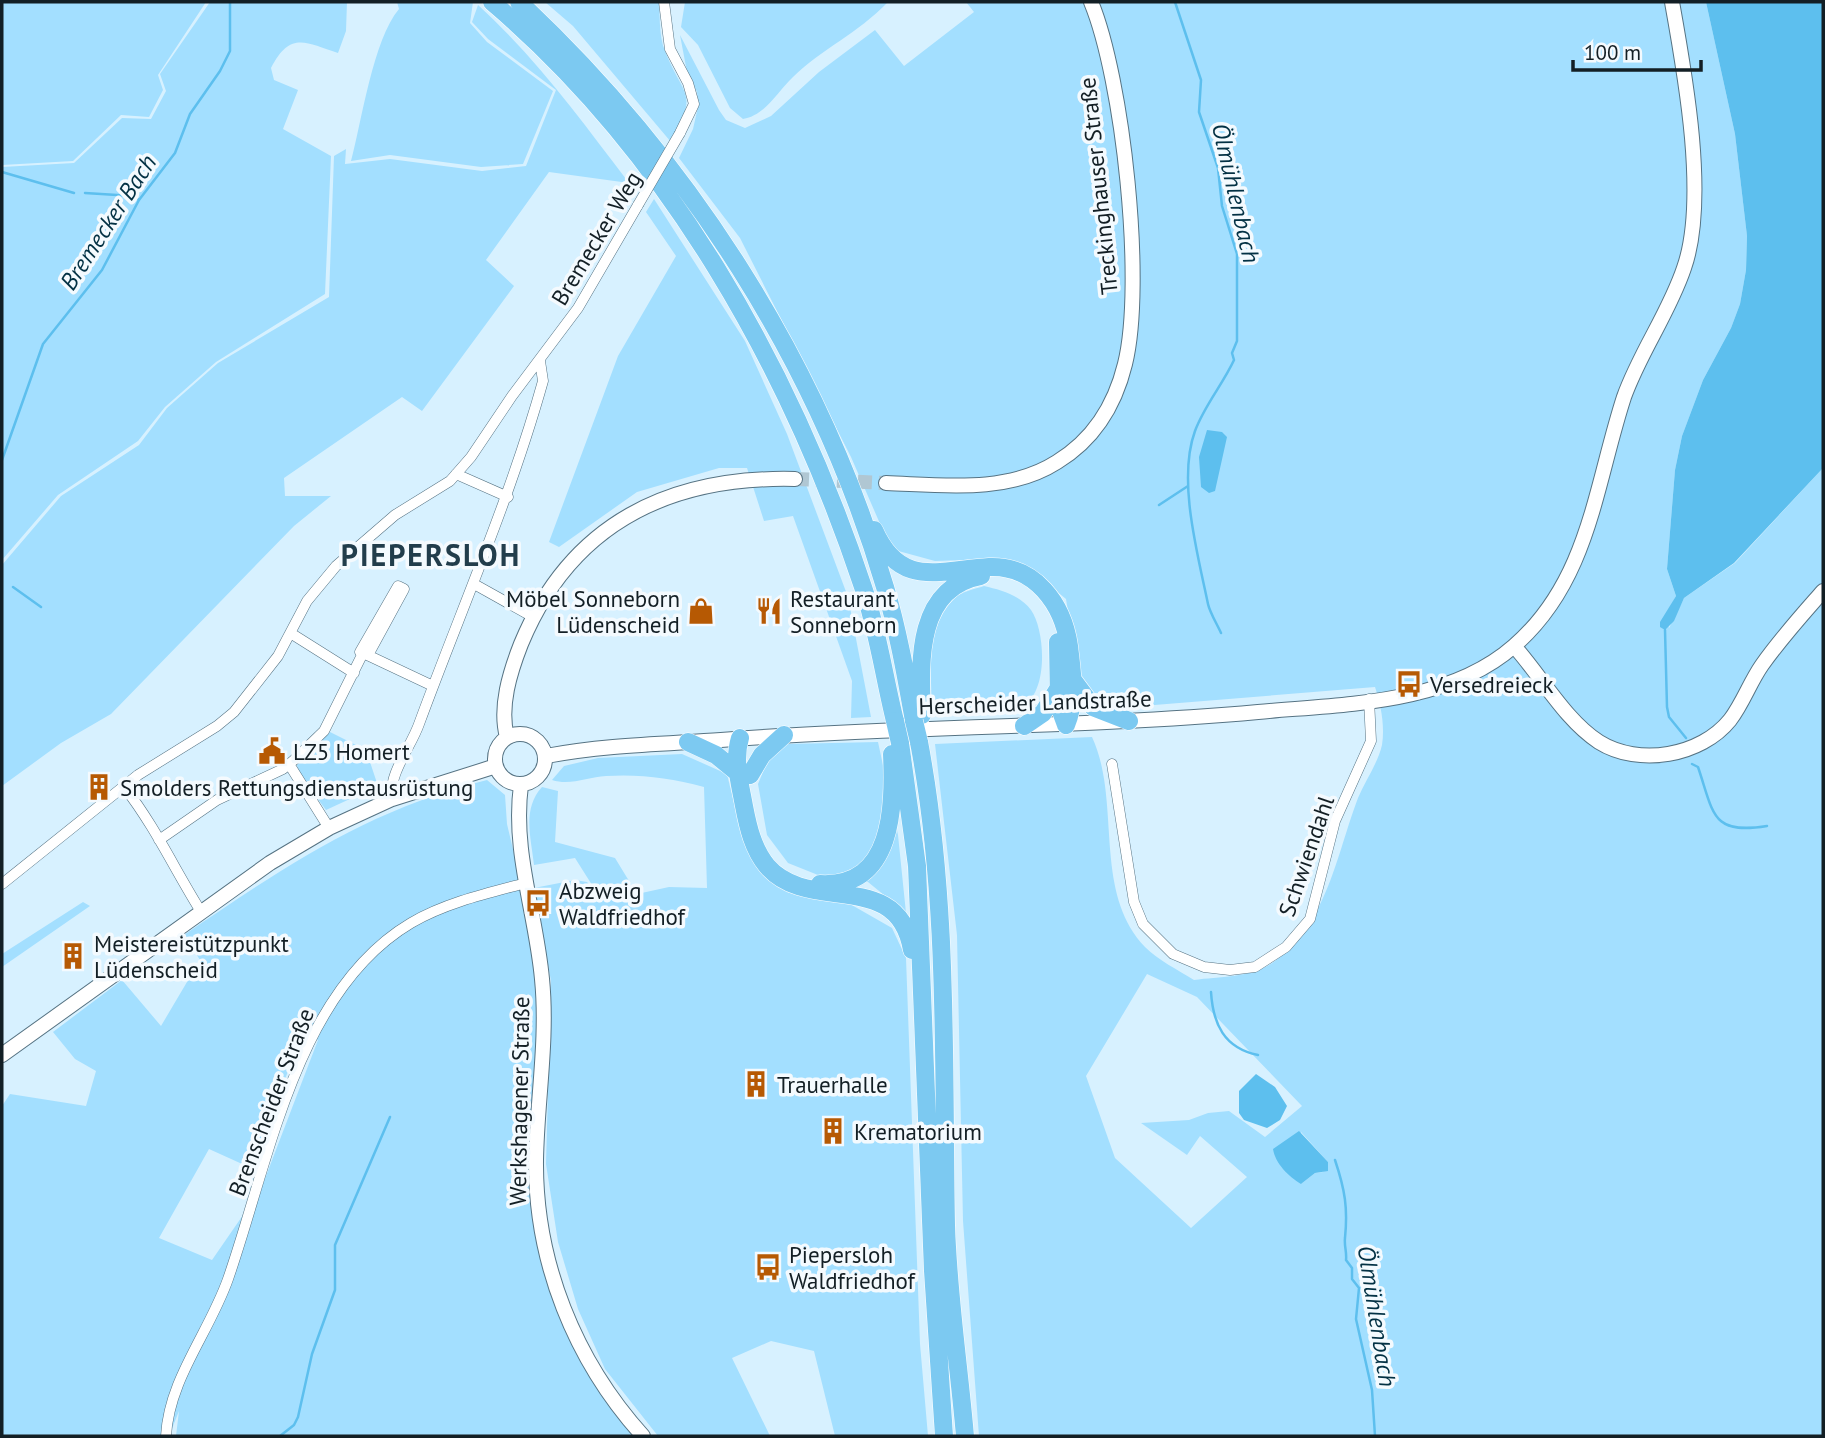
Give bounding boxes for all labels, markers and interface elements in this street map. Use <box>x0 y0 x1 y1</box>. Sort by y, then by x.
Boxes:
scale bar <box>1573 28 1701 72</box>
text: 100 m <box>1584 39 1641 66</box>
street label: Treckinghauser Straße <box>1072 76 1124 296</box>
water label: Ölmühlenbach <box>1205 120 1267 266</box>
water label: Bremecker Bach <box>53 148 163 296</box>
street label: Bremecker Weg <box>545 166 647 310</box>
district label: PIEPERSLOH <box>341 535 521 574</box>
place label: Möbel Sonneborn Lüdenscheid <box>506 584 680 639</box>
place label: Restaurant Sonneborn <box>790 584 897 639</box>
shop icon: Möbel Sonneborn Lüdenscheid <box>686 596 716 626</box>
restaurant icon: Restaurant Sonneborn <box>754 596 784 626</box>
bus stop icon: Versedreieck <box>1394 669 1424 699</box>
place label: Versedreieck <box>1429 670 1553 699</box>
street label: Herscheider Landstraße <box>918 683 1152 721</box>
public building icon: LZ5 Homert <box>257 736 287 766</box>
place label: LZ5 Homert <box>293 737 410 766</box>
building icon: Smolders Rettungsdienstausrüstung <box>84 772 114 802</box>
place label: Smolders Rettungsdienstausrüstung <box>120 773 473 802</box>
street label: Schwiendahl <box>1272 792 1340 920</box>
place label: Abzweig Waldfriedhof <box>559 876 687 931</box>
bus stop icon: Abzweig Waldfriedhof <box>523 888 553 918</box>
place label: Meistereistützpunkt Lüdenscheid <box>94 929 289 984</box>
building icon: Meistereistützpunkt Lüdenscheid <box>58 941 88 971</box>
street label: Werkshagener Straße <box>503 996 535 1206</box>
street label: Brenscheider Straße <box>222 1004 320 1200</box>
building icon: Trauerhalle <box>741 1069 771 1099</box>
place label: Trauerhalle <box>777 1070 888 1099</box>
building icon: Krematorium <box>818 1116 848 1146</box>
place label: Krematorium <box>854 1117 982 1146</box>
place label: Piepersloh Waldfriedhof <box>789 1240 917 1295</box>
water label: Ölmühlenbach <box>1351 1243 1403 1389</box>
bus stop icon: Piepersloh Waldfriedhof <box>753 1252 783 1282</box>

